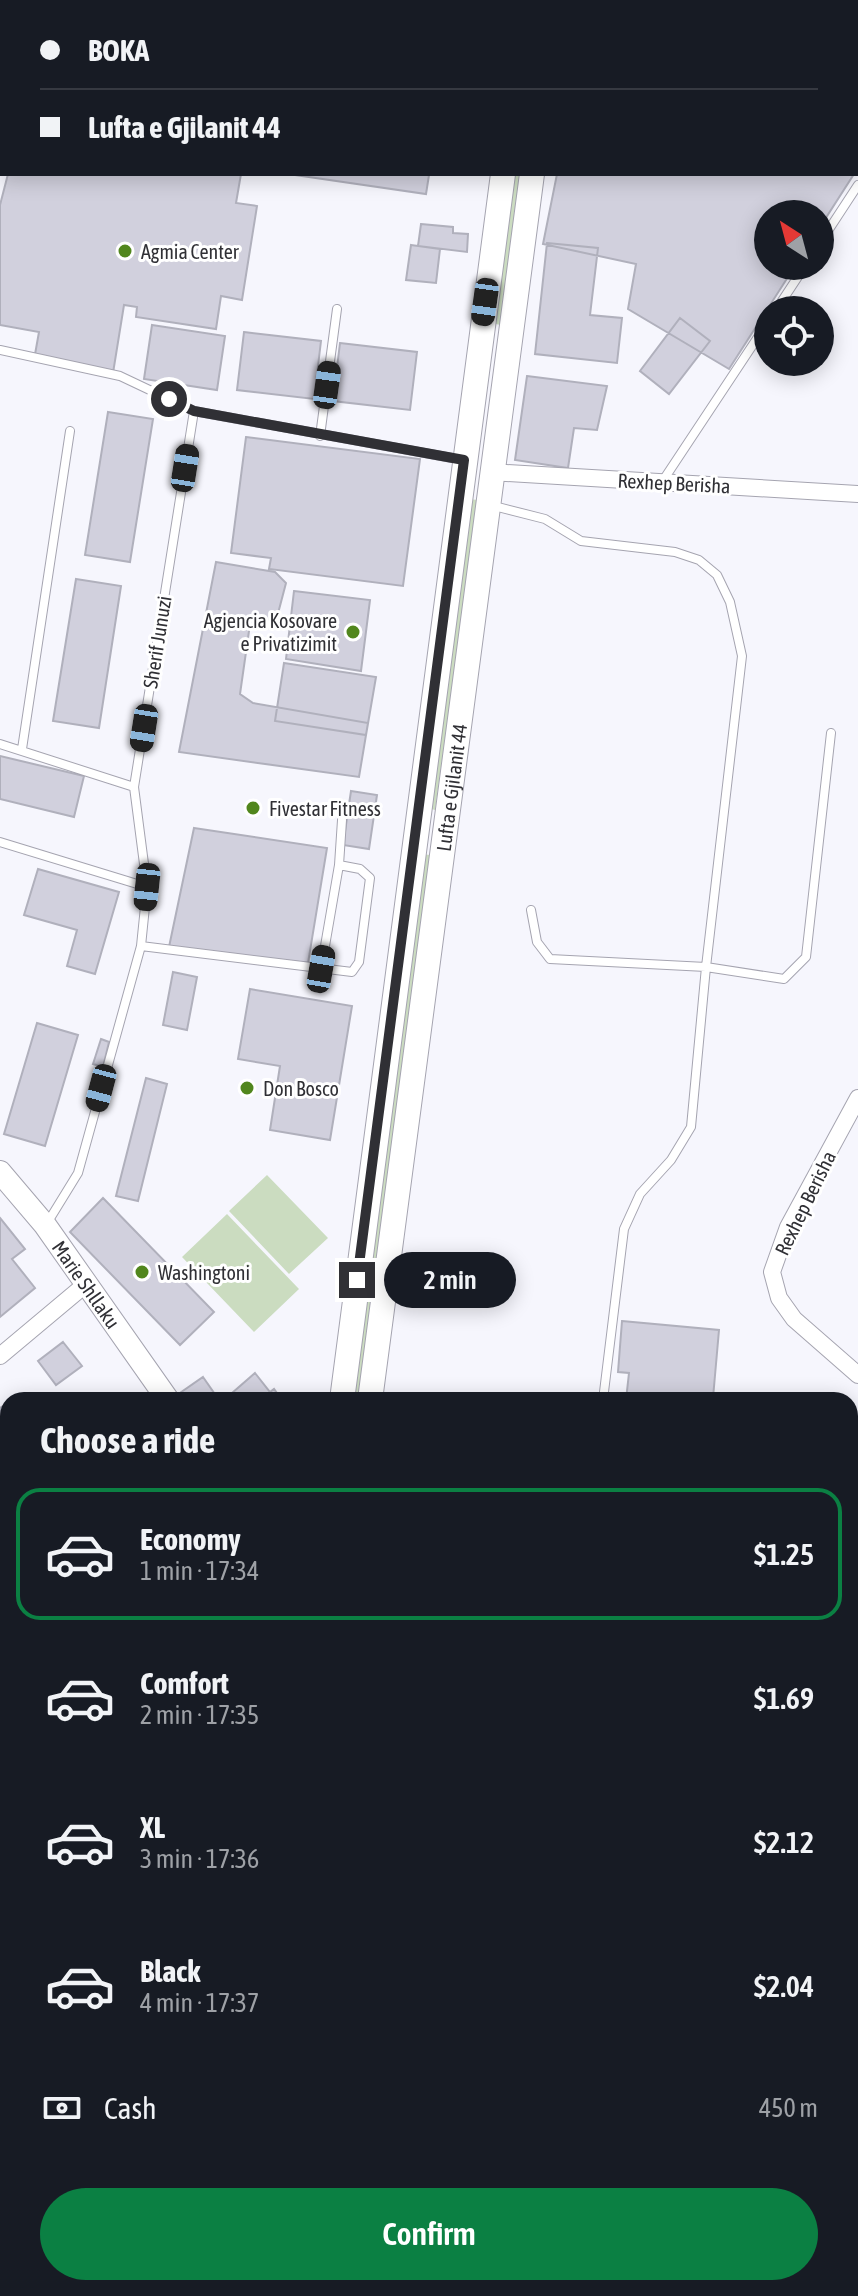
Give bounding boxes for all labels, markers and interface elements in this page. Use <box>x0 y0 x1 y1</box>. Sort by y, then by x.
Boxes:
text: BOKA <box>88 33 149 67</box>
text: Lufta e Gjilanit 44 <box>88 110 281 144</box>
north arrow <box>754 200 834 280</box>
map controls <box>754 200 834 376</box>
place label: Agmia Center <box>141 240 240 263</box>
marker: Agmia Center <box>116 242 134 260</box>
car <box>470 277 500 327</box>
button: locate <box>754 296 834 376</box>
car <box>312 360 342 410</box>
route start <box>151 381 187 417</box>
car <box>169 442 201 494</box>
street label: Rexhep Berisha <box>617 469 731 497</box>
street label: Sherif Junuzi <box>138 594 176 690</box>
place label: Agjencia Kosovare e Privatizimit <box>204 609 337 655</box>
marker: Agjencia Kosovare e Privatizimit <box>344 623 362 641</box>
car <box>128 702 160 754</box>
street label: Lufta e Gjilanit 44 <box>431 722 471 853</box>
place label: Fivestar Fitness <box>269 797 381 820</box>
marker: Fivestar Fitness <box>244 799 262 817</box>
car <box>133 862 161 912</box>
car <box>305 943 337 995</box>
car <box>83 1062 119 1114</box>
place label: Don Bosco <box>263 1077 339 1100</box>
marker: Don Bosco <box>238 1079 256 1097</box>
street label: Rexhep Berisha <box>770 1147 840 1259</box>
street label: Marie Shllaku <box>48 1236 125 1332</box>
callout: 2 min <box>385 1252 517 1308</box>
place label: Washingtoni <box>158 1261 250 1284</box>
route end <box>339 1262 375 1298</box>
marker: Washingtoni <box>133 1263 151 1281</box>
text: 2 min <box>423 1265 477 1295</box>
text: Choose a ride <box>40 1419 215 1461</box>
icon: car <box>44 1518 116 1590</box>
text: Economy <box>140 1522 241 1556</box>
text: $1.25 <box>754 1537 814 1571</box>
text: 1 min · 17:34 <box>140 1556 259 1586</box>
icon: car <box>44 1662 116 1734</box>
text: Comfort <box>140 1666 229 1700</box>
text: $1.69 <box>754 1681 814 1715</box>
text: 2 min · 17:35 <box>140 1700 259 1730</box>
icon: car <box>44 1806 116 1878</box>
text: XL <box>140 1810 165 1844</box>
text: $2.12 <box>754 1825 814 1859</box>
text: 3 min · 17:36 <box>140 1844 259 1874</box>
icon: car <box>44 1950 116 2022</box>
text: Black <box>140 1954 200 1988</box>
text: $2.04 <box>754 1969 814 2003</box>
text: 4 min · 17:37 <box>140 1988 259 2018</box>
icon: cash <box>40 2086 84 2130</box>
text: Cash <box>104 2091 157 2125</box>
text: 450 m <box>759 2093 818 2123</box>
button: Confirm <box>40 2188 818 2280</box>

